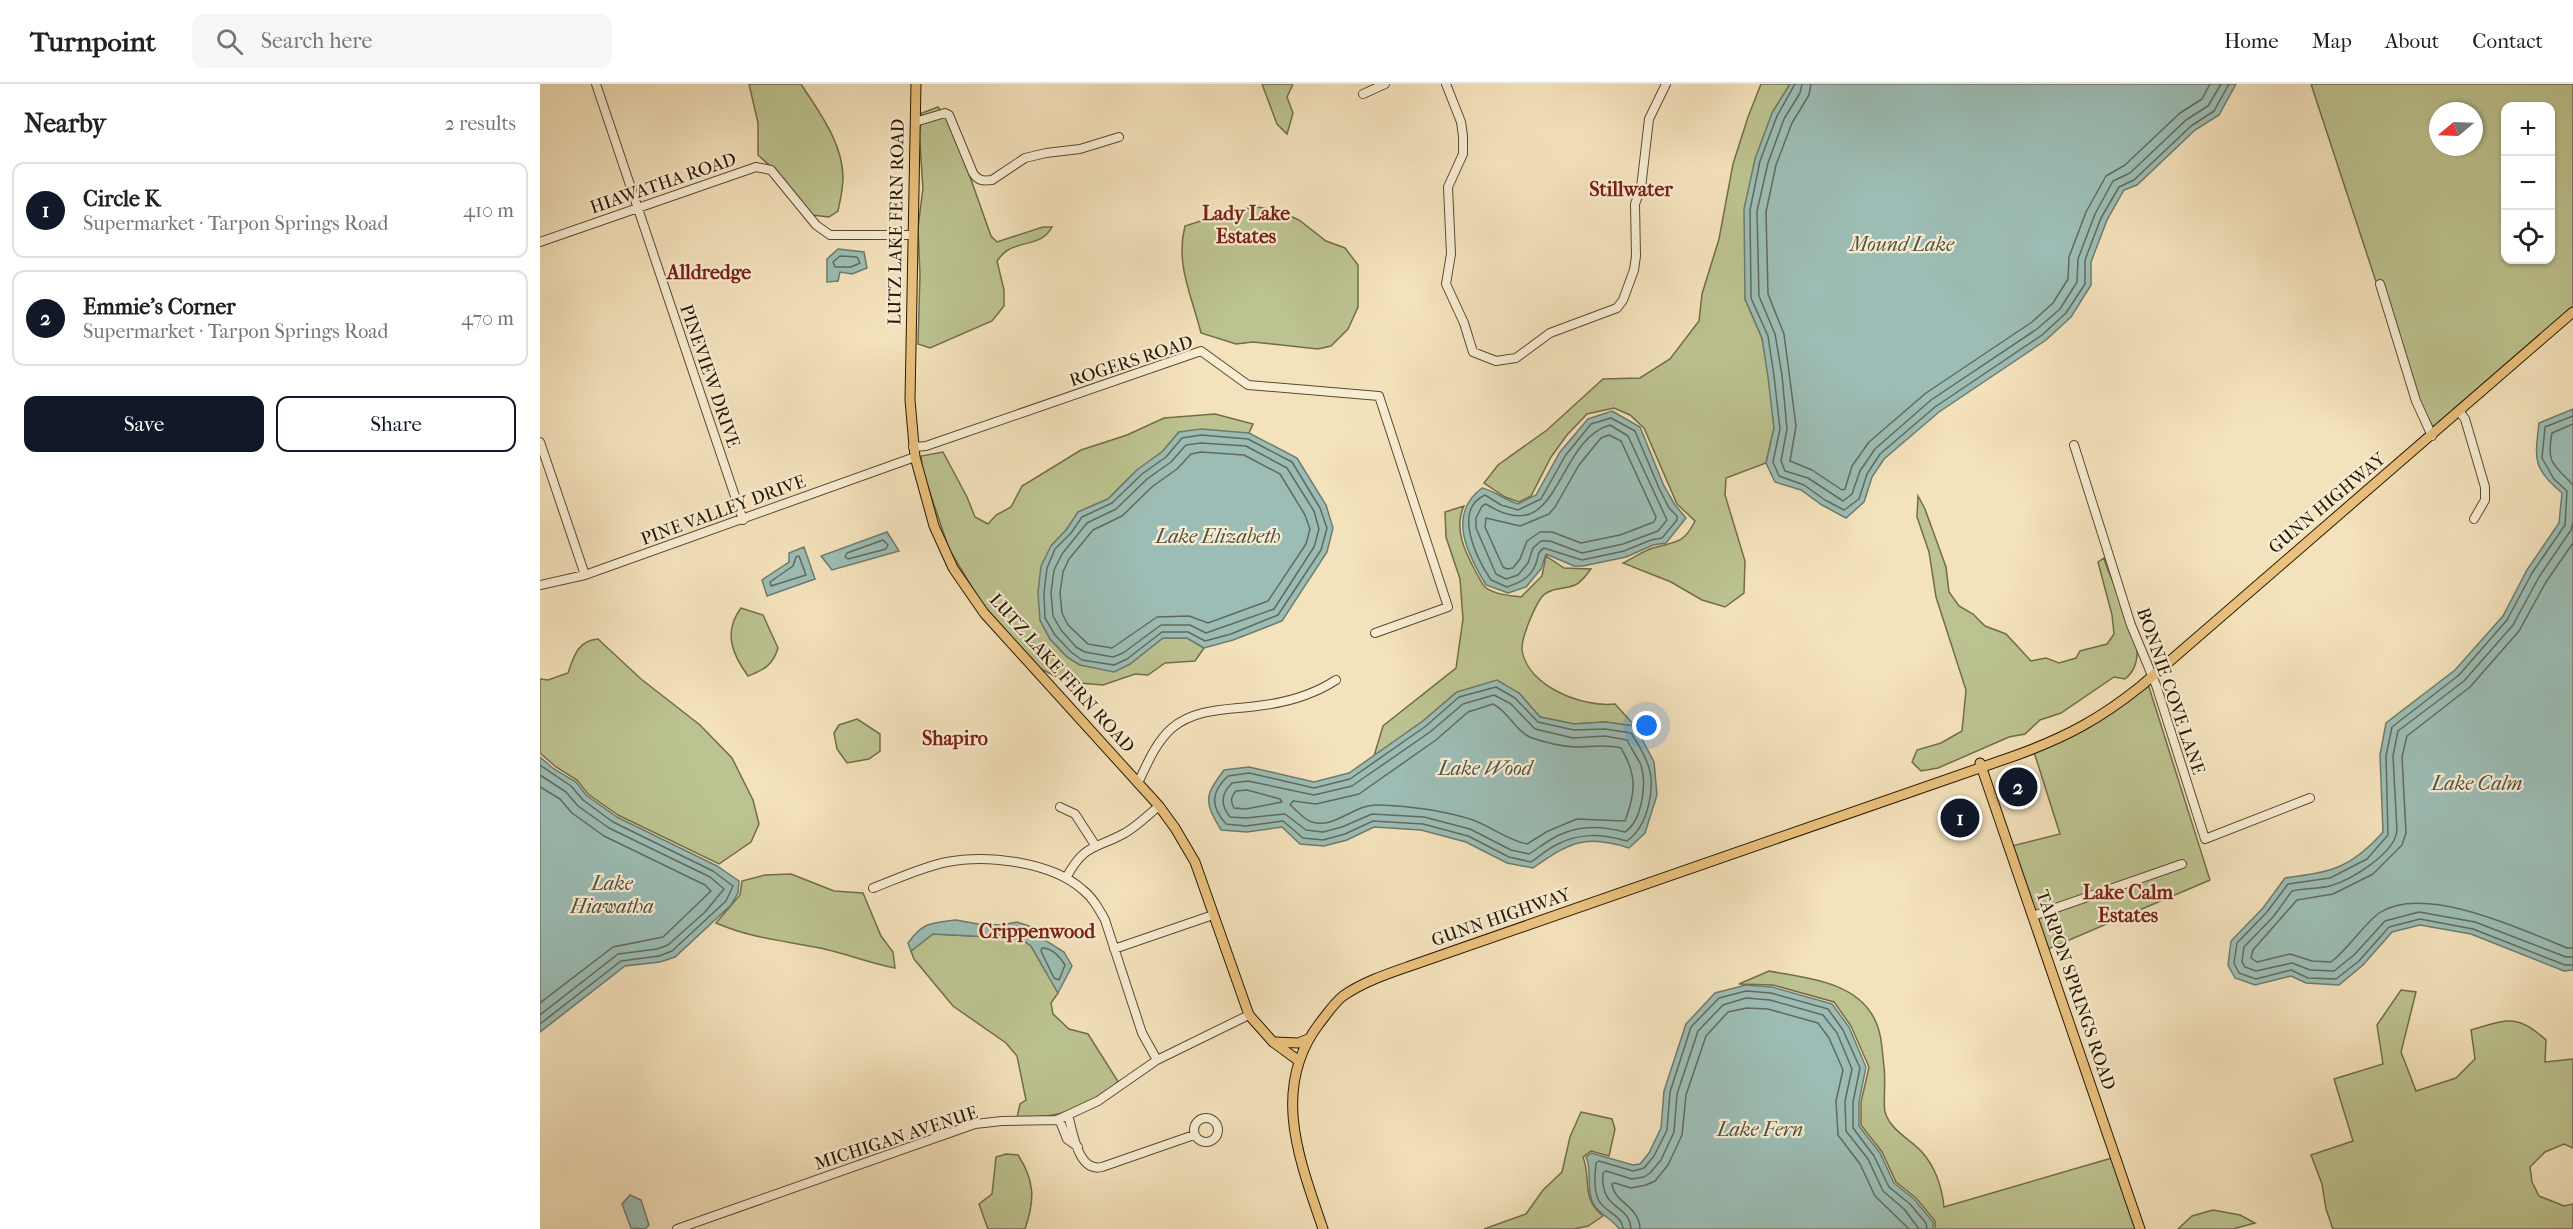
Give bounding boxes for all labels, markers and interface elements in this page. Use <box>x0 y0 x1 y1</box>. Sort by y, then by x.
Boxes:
search box <box>192 14 612 68</box>
text: Turnpoint <box>30 25 156 58</box>
icon: search <box>213 25 246 58</box>
text: Search here <box>261 28 372 54</box>
text: Home <box>2224 29 2279 53</box>
text: Map <box>2312 29 2352 53</box>
text: About <box>2385 29 2439 53</box>
text: Contact <box>2472 29 2543 53</box>
north arrow <box>2429 102 2483 156</box>
map controls <box>2501 102 2555 264</box>
button: + <box>2501 102 2555 156</box>
text: Nearby <box>24 108 106 139</box>
text: 2 results <box>445 112 516 135</box>
street label: LUTZ LAKE FERN ROAD <box>884 119 909 325</box>
street label: HIAWATHA ROAD <box>587 149 739 218</box>
button: − <box>2501 156 2555 210</box>
district label: Stillwater <box>1589 178 1673 201</box>
text: Circle K <box>83 186 161 212</box>
text: 1 <box>42 199 49 222</box>
text: 410 m <box>463 199 514 222</box>
district label: Lady Lake Estates <box>1202 202 1290 248</box>
button: locate <box>2501 210 2555 264</box>
text: Supermarket · Tarpon Springs Road <box>83 212 388 235</box>
water label: Mound Lake <box>1848 233 1955 256</box>
district label: Alldredge <box>665 261 751 284</box>
text: Emmie's Corner <box>83 294 236 320</box>
street label: PINEVIEW DRIVE <box>675 302 744 451</box>
text: 2 <box>40 307 51 330</box>
text: 470 m <box>461 307 514 330</box>
text: Supermarket · Tarpon Springs Road <box>83 320 388 343</box>
street label: ROGERS ROAD <box>1067 332 1196 391</box>
button: Save <box>24 396 264 452</box>
button: Share <box>276 396 516 452</box>
street label: GUNN HIGHWAY <box>2265 448 2391 558</box>
street label: PINE VALLEY DRIVE <box>638 471 808 550</box>
water label: Lake Elizabeth <box>1153 525 1281 548</box>
street label: LUTZ LAKE FERN ROAD <box>985 590 1139 757</box>
street label: BONNIE COVE LANE <box>2132 605 2209 777</box>
your location <box>1632 711 1661 740</box>
district label: Shapiro <box>922 727 988 750</box>
water label: Lake Wood <box>1436 757 1535 780</box>
pin: 2 <box>1998 764 2038 810</box>
water label: Lake Calm <box>2430 772 2523 795</box>
pin: 1 <box>1940 796 1980 840</box>
water label: Lake Hiawatha <box>569 872 654 918</box>
district label: Lake Calm Estates <box>2083 881 2174 927</box>
street label: GUNN HIGHWAY <box>1429 884 1574 951</box>
street label: TARPON SPRINGS ROAD <box>2031 887 2120 1093</box>
district label: Crippenwood <box>979 920 1096 943</box>
street label: MICHIGAN AVENUE <box>812 1102 980 1175</box>
water label: Lake Fern <box>1715 1118 1803 1141</box>

